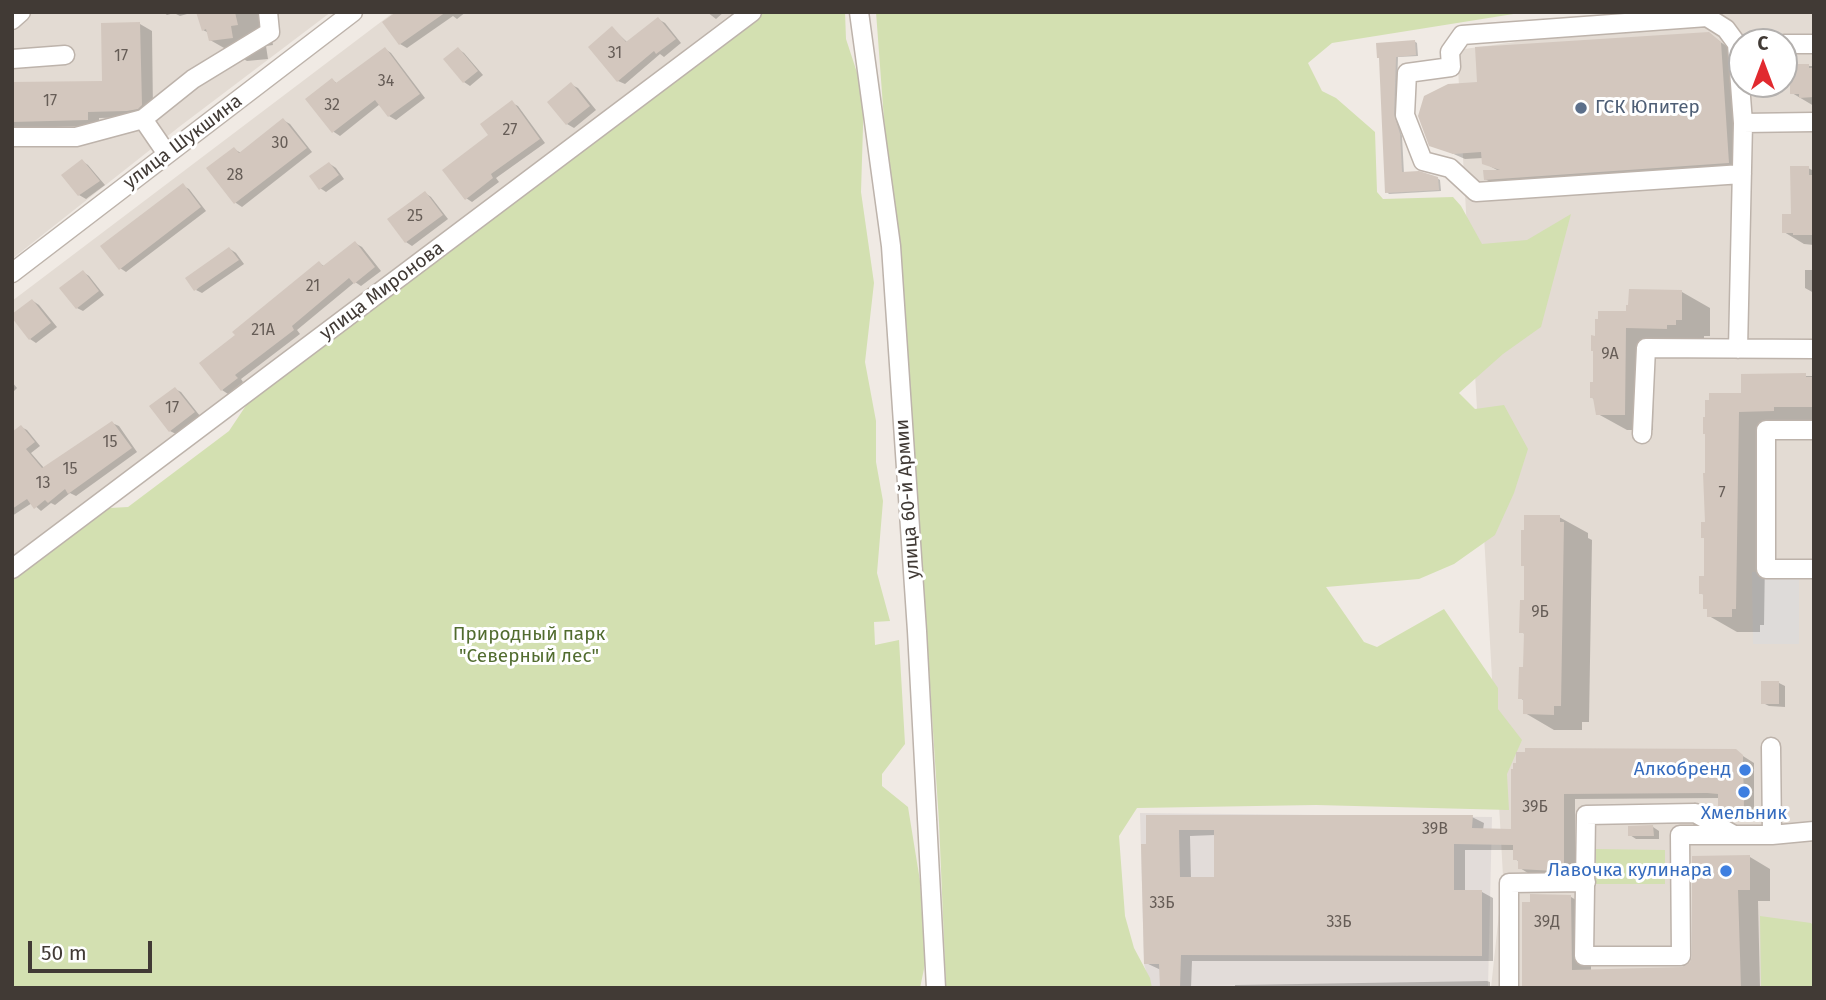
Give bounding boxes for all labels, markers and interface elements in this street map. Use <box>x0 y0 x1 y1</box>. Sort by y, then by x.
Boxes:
north arrow <box>1728 28 1798 98</box>
text: С <box>1758 32 1768 55</box>
house number: 31 <box>608 44 622 64</box>
house number: 17 <box>114 47 128 67</box>
house number: 34 <box>378 72 394 92</box>
street label: улица Шукшина <box>119 90 247 194</box>
house number: 17 <box>43 92 57 112</box>
house number: 32 <box>324 96 340 116</box>
place label: ГСК Юпитер <box>1595 97 1700 119</box>
marker: ГСК Юпитер <box>1573 100 1589 116</box>
house number: 27 <box>503 121 517 141</box>
house number: 30 <box>272 134 288 154</box>
house number: 28 <box>227 166 243 186</box>
house number: 25 <box>407 207 423 227</box>
street label: улица Миронова <box>315 237 449 345</box>
house number: 21 <box>306 277 320 297</box>
house number: 21А <box>251 321 275 341</box>
house number: 9А <box>1601 345 1619 365</box>
house number: 17 <box>165 399 179 419</box>
street label: улица 60-й Армии <box>891 418 925 580</box>
house number: 15 <box>103 433 117 453</box>
house number: 15 <box>63 460 77 480</box>
house number: 13 <box>36 474 50 494</box>
house number: 7 <box>1718 484 1726 504</box>
house number: 9Б <box>1531 603 1549 623</box>
park label: Природный парк "Северный лес" <box>453 624 605 668</box>
place label: Алкобренд <box>1634 759 1731 781</box>
marker: Алкобренд <box>1737 762 1753 778</box>
marker: Хмельник <box>1736 784 1752 800</box>
house number: 39Б <box>1522 798 1548 818</box>
place label: Хмельник <box>1701 803 1787 825</box>
house number: 39В <box>1422 820 1448 840</box>
place label: Лавочка кулинара <box>1548 860 1712 882</box>
marker: Лавочка кулинара <box>1718 863 1734 879</box>
house number: 33Б <box>1149 894 1175 914</box>
house number: 33Б <box>1326 913 1352 933</box>
house number: 39Д <box>1534 913 1560 933</box>
scale bar <box>32 926 156 970</box>
text: 50 m <box>41 940 87 966</box>

